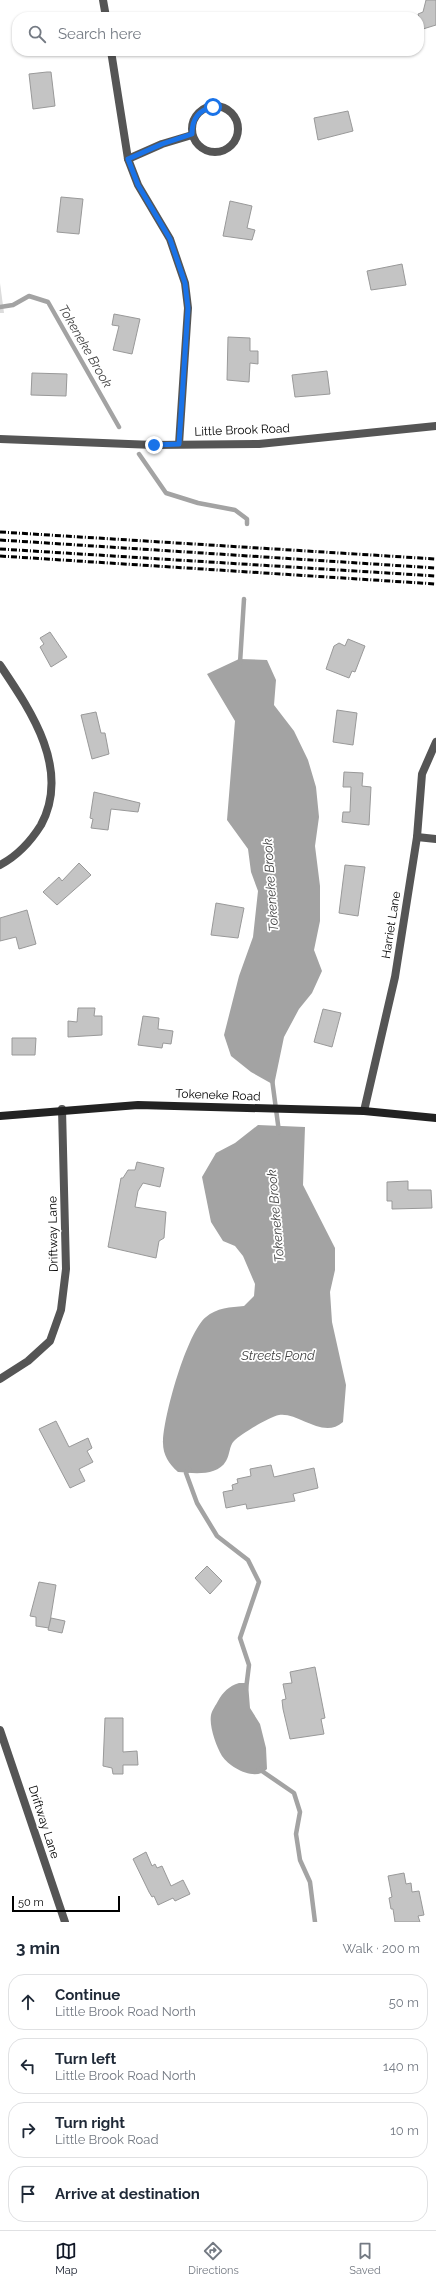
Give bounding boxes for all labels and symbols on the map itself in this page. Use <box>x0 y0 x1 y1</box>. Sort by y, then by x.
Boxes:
route start <box>204 98 222 116</box>
water label: Tokeneke Brook <box>56 302 115 390</box>
street label: Little Brook Road <box>194 421 290 439</box>
route end <box>145 436 163 454</box>
water label: Tokeneke Brook <box>260 838 281 932</box>
street label: Harriet Lane <box>379 890 403 960</box>
street label: Tokeneke Road <box>175 1087 261 1103</box>
water label: Tokeneke Brook <box>264 1169 287 1263</box>
street label: Driftway Lane <box>45 1196 61 1272</box>
water label: Streets Pond <box>240 1348 315 1363</box>
street label: Driftway Lane <box>26 1784 62 1860</box>
scale bar <box>12 1894 120 1913</box>

